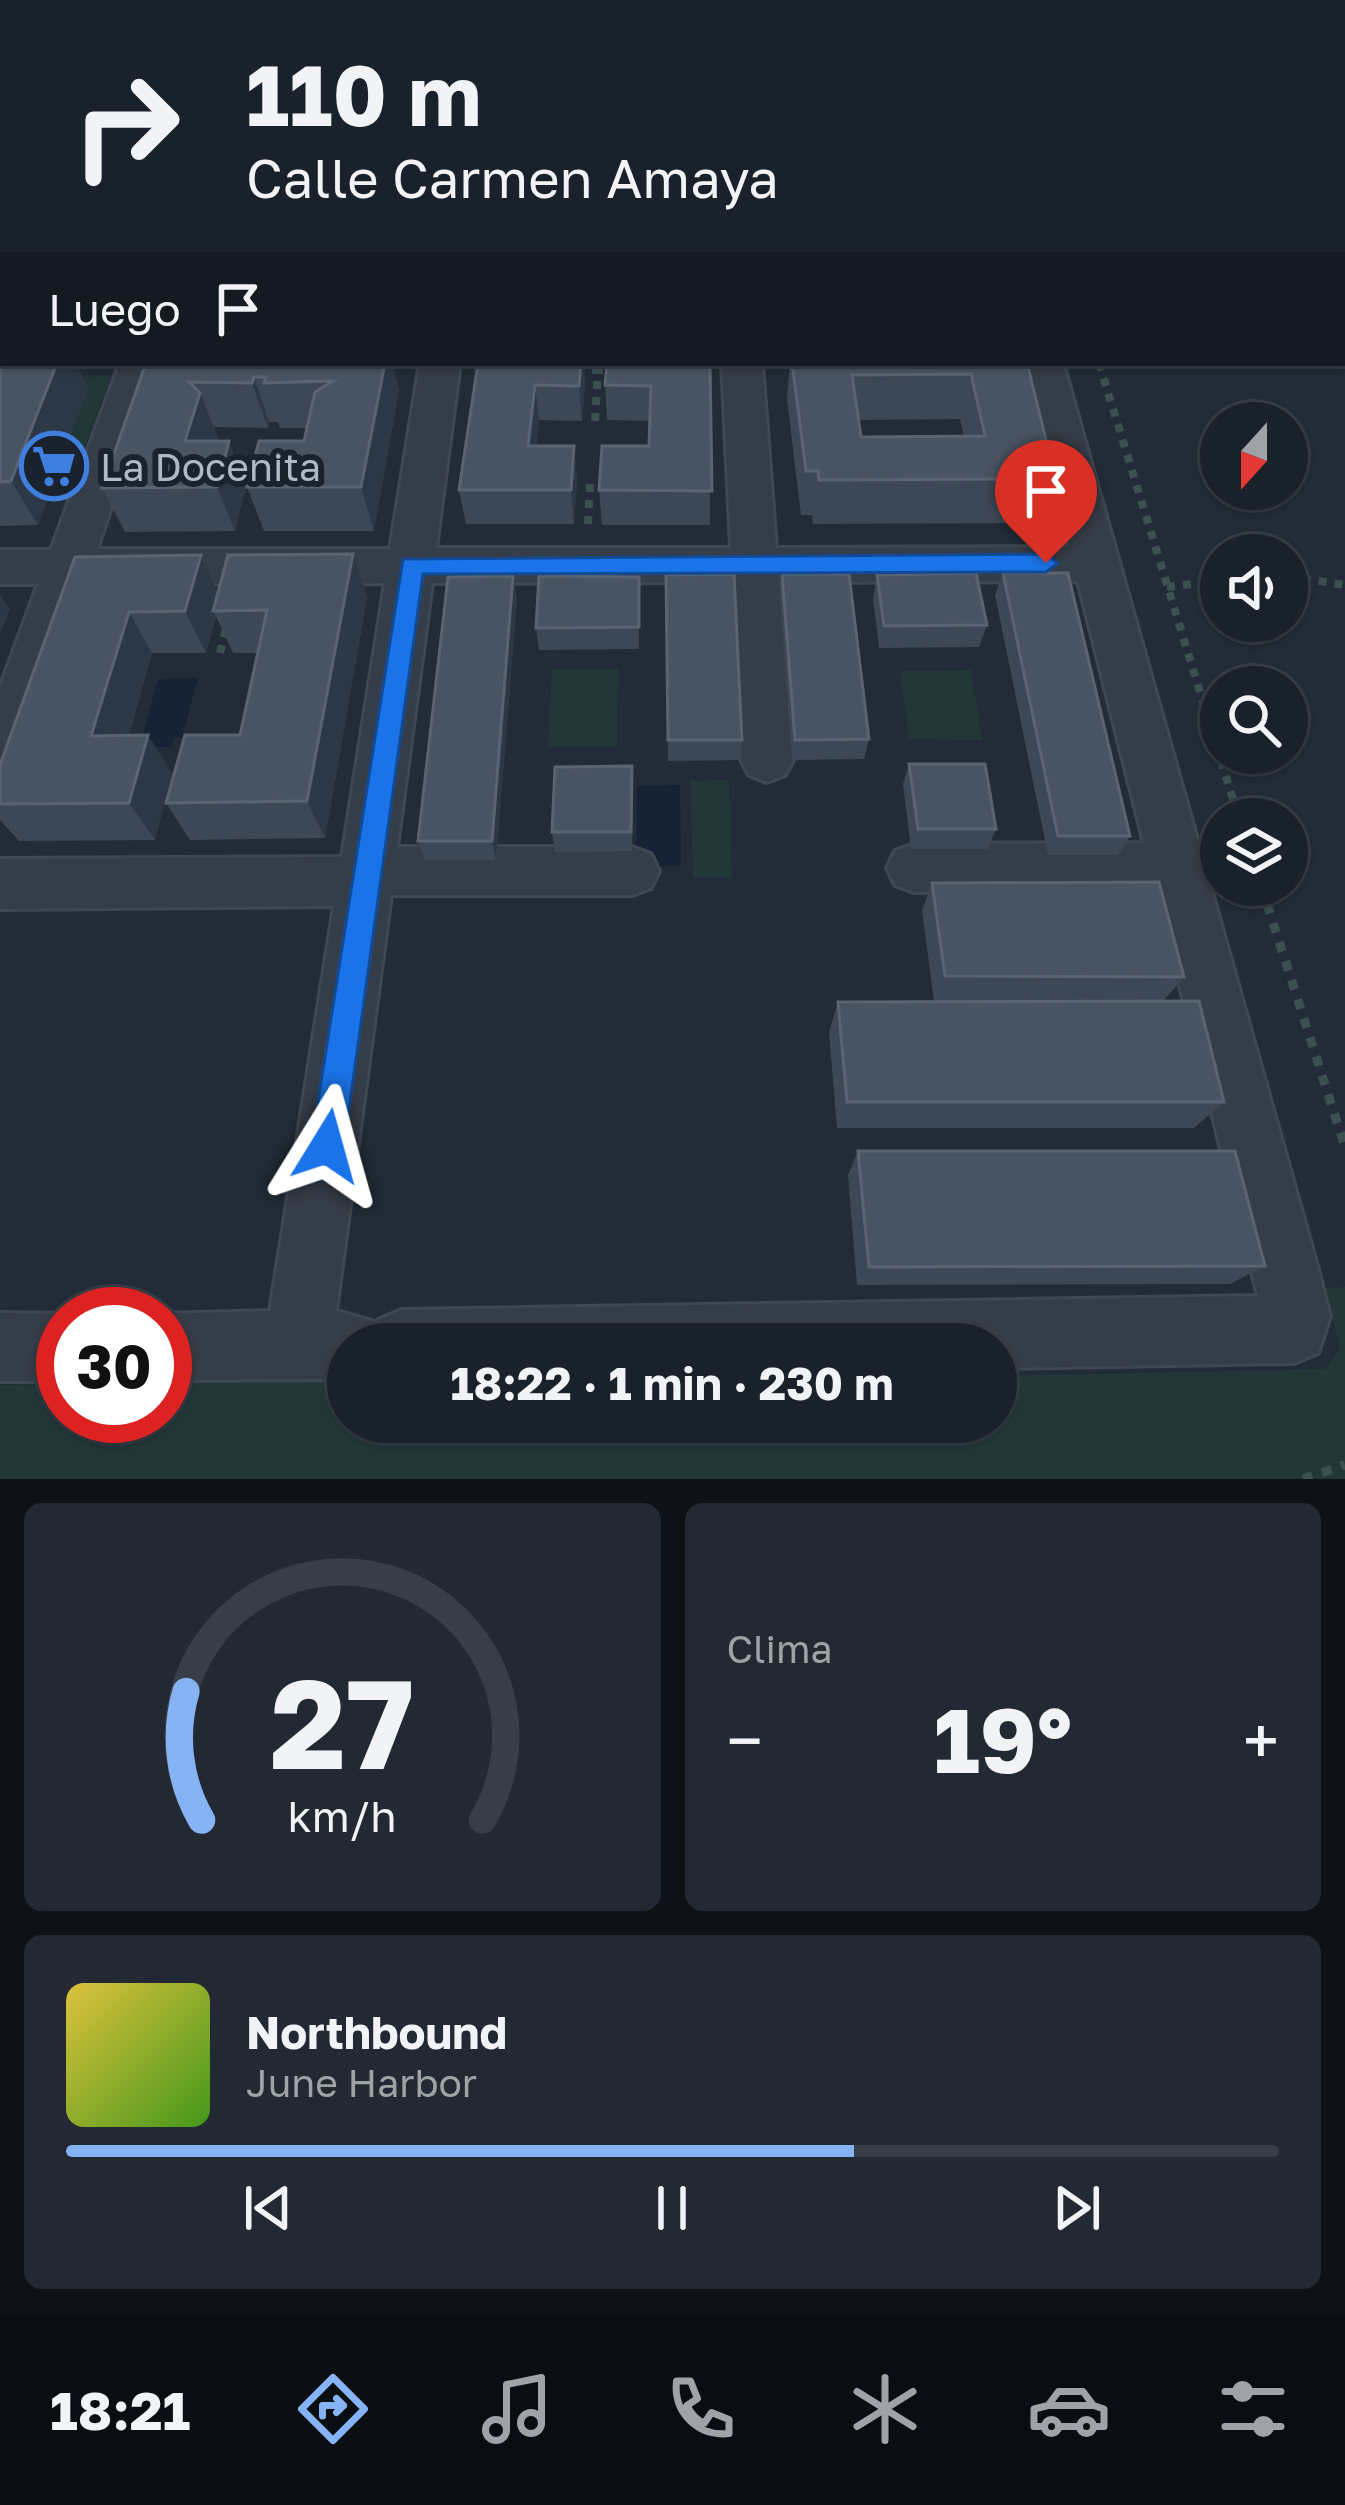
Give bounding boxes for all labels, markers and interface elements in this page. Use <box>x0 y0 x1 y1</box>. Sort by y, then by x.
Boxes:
text: 110 m <box>246 44 482 144</box>
icon: right <box>48 48 204 204</box>
text: Calle Carmen Amaya <box>246 145 779 210</box>
icon: arrive <box>205 276 271 342</box>
text: Luego <box>48 282 181 336</box>
north arrow <box>1200 402 1308 510</box>
map controls <box>1200 402 1308 906</box>
supermarket icon: La Docenita <box>19 431 89 501</box>
pin <box>995 440 1097 563</box>
place label: La Docenita <box>100 443 321 490</box>
icon: arrive <box>1013 458 1079 524</box>
button: sound <box>1200 534 1308 642</box>
button: search <box>1200 666 1308 774</box>
button: layers <box>1200 798 1308 906</box>
position arrow <box>264 1083 390 1209</box>
speed limit sign: 30 <box>36 1287 192 1443</box>
text: 18:22 · 1 min · 230 m <box>450 1356 894 1410</box>
text: Clima <box>727 1625 833 1672</box>
text: 27 <box>270 1647 414 1796</box>
text: 19° <box>933 1685 1072 1793</box>
text: − <box>727 1700 763 1780</box>
text: + <box>1243 1700 1279 1780</box>
text: km/h <box>288 1790 397 1841</box>
text: Northbound <box>246 2005 507 2059</box>
text: June Harbor <box>246 2059 477 2106</box>
icon: previous <box>235 2175 301 2241</box>
icon: pause <box>639 2175 705 2241</box>
icon: next <box>1044 2175 1110 2241</box>
icon: directions <box>291 2367 375 2451</box>
icon: music <box>475 2367 559 2451</box>
icon: phone <box>659 2367 743 2451</box>
icon: climate <box>843 2367 927 2451</box>
icon: car <box>1027 2367 1111 2451</box>
icon: filters <box>1211 2367 1295 2451</box>
text: 18:21 <box>50 2377 190 2442</box>

